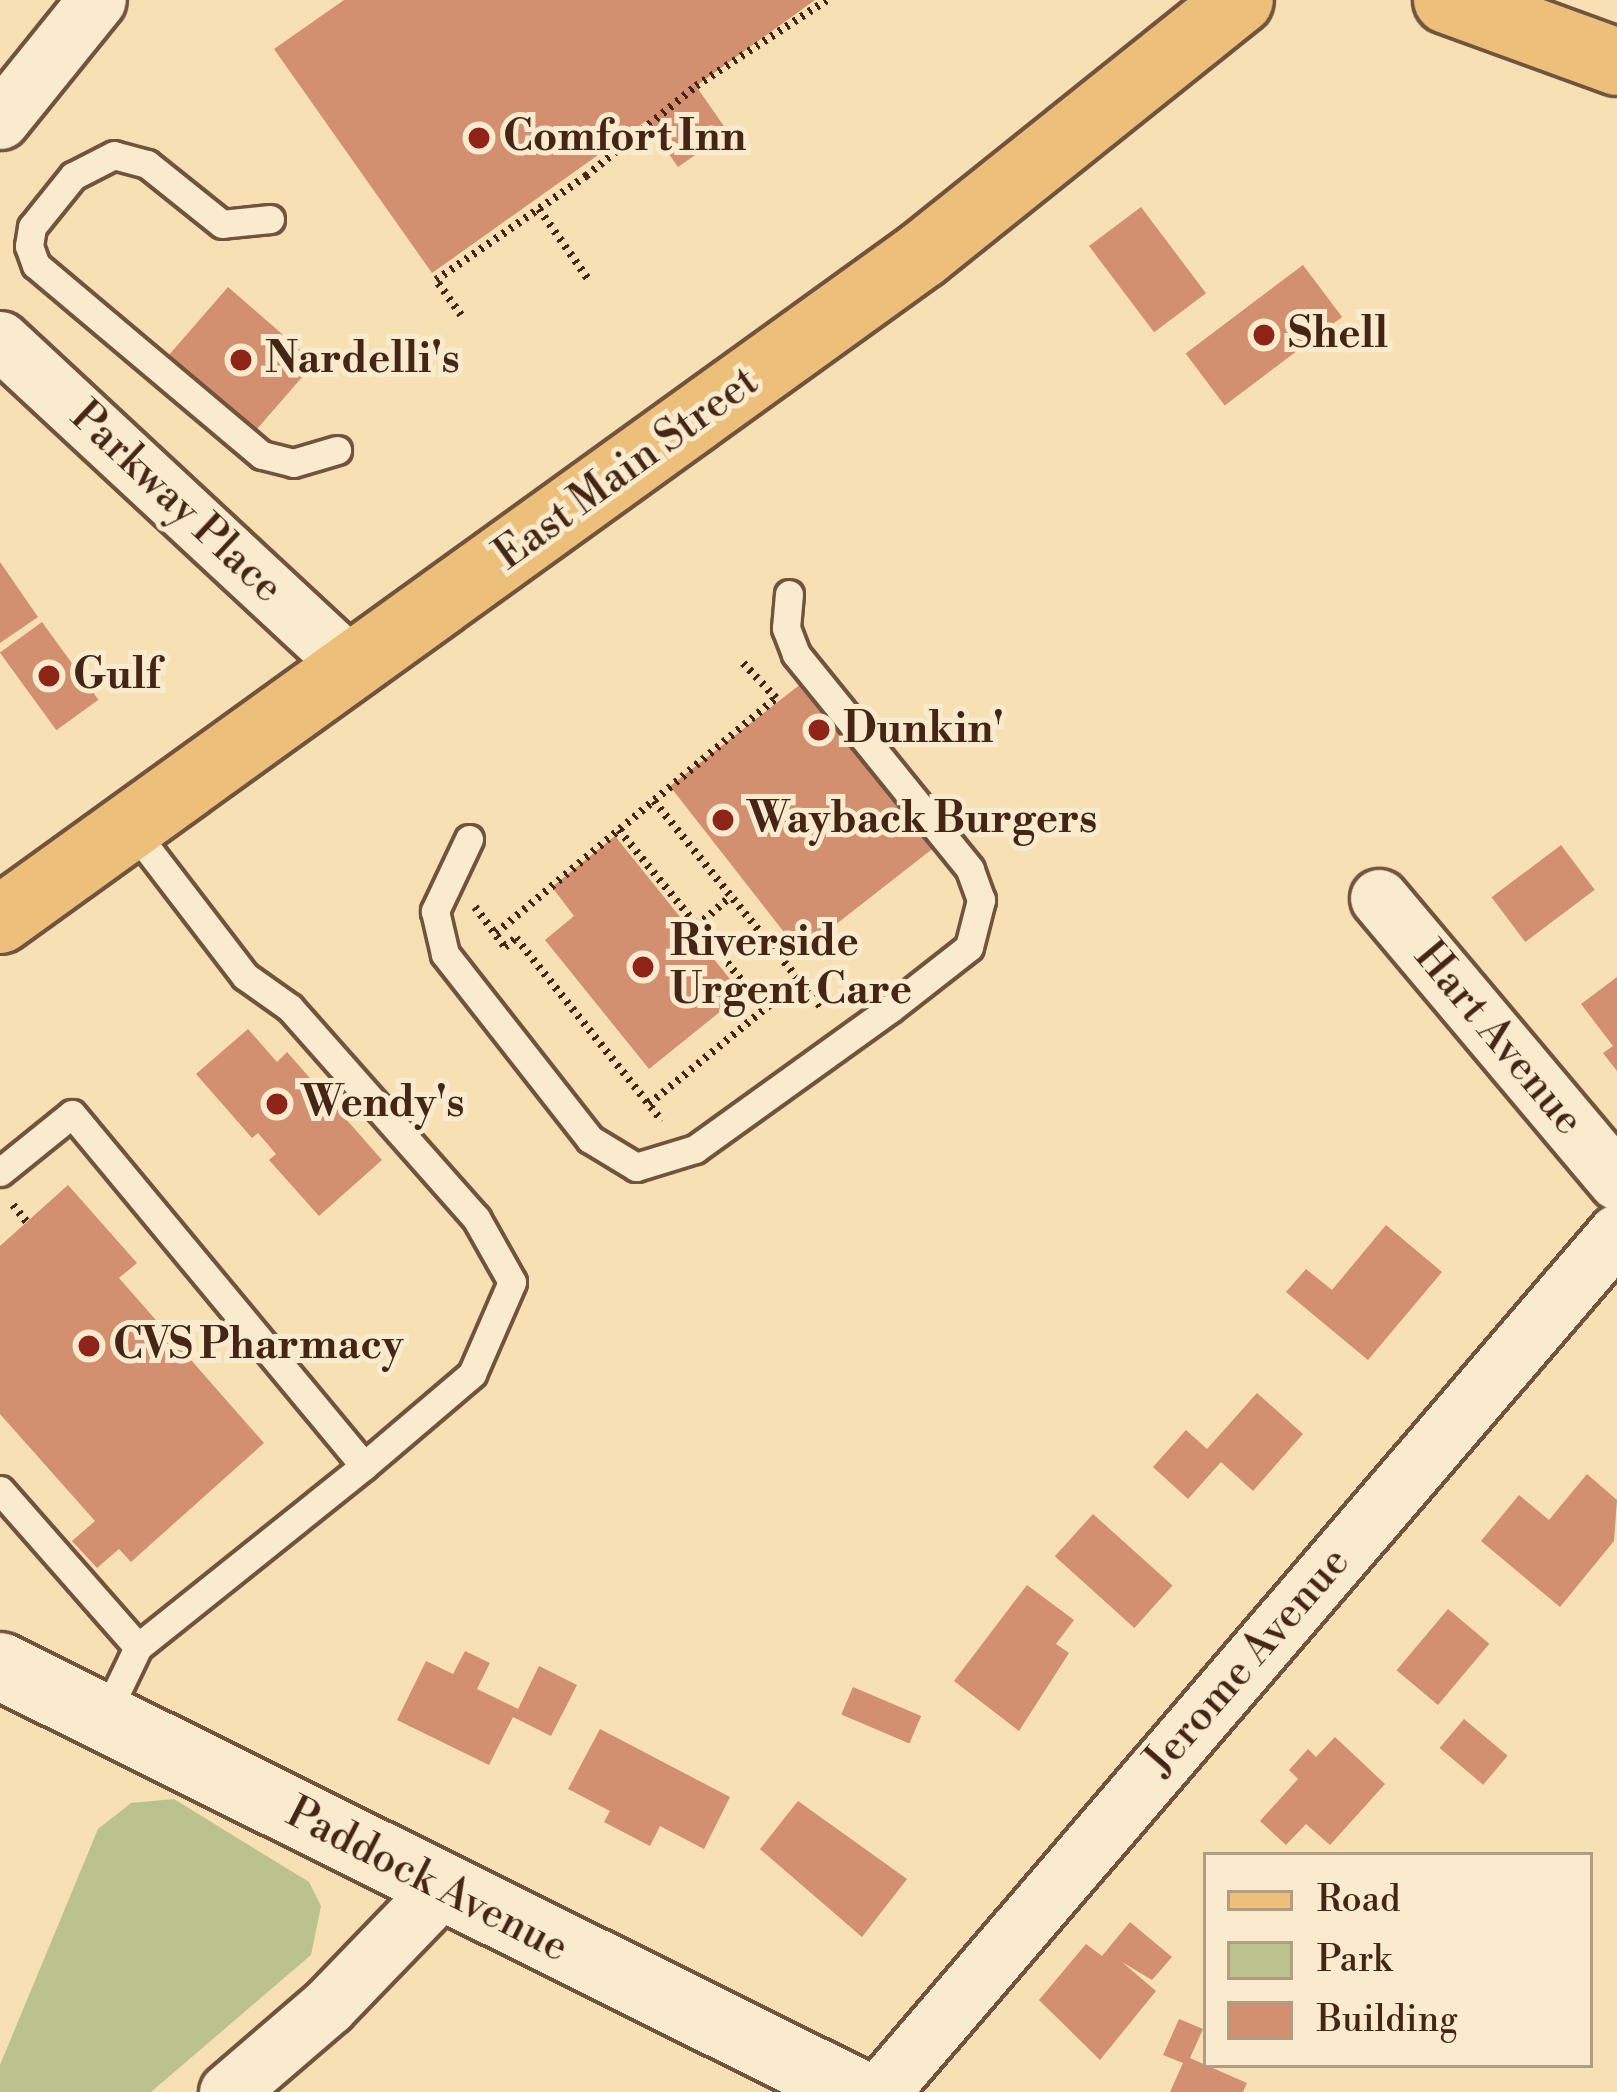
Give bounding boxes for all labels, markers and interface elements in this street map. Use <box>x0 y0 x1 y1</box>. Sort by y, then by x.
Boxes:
place label: Comfort Inn <box>503 113 746 163</box>
marker: Comfort Inn <box>466 125 492 151</box>
place label: Shell <box>1288 310 1388 360</box>
marker: Shell <box>1251 322 1277 348</box>
place label: Nardelli's <box>265 335 460 385</box>
marker: Nardelli's <box>228 347 254 373</box>
street label: East Main Street <box>486 357 768 581</box>
street label: Parkway Place <box>60 392 292 614</box>
place label: Gulf <box>73 651 160 701</box>
marker: Gulf <box>36 663 62 689</box>
place label: Dunkin' <box>843 705 1003 755</box>
marker: Dunkin' <box>806 717 832 743</box>
place label: Wayback Burgers <box>747 795 1097 845</box>
marker: Wayback Burgers <box>710 807 736 833</box>
place label: Riverside Urgent Care <box>670 918 912 1016</box>
street label: Hart Avenue <box>1403 932 1593 1146</box>
marker: Riverside Urgent Care <box>627 951 659 983</box>
place label: Wendy's <box>301 1079 464 1129</box>
marker: Wendy's <box>264 1091 290 1117</box>
place label: CVS Pharmacy <box>113 1321 403 1371</box>
marker: CVS Pharmacy <box>76 1333 102 1359</box>
street label: Jerome Avenue <box>1135 1538 1361 1786</box>
street label: Paddock Avenue <box>278 1788 576 1974</box>
legend <box>1203 1852 1593 2068</box>
text: Road <box>1317 1878 1400 1923</box>
text: Park <box>1317 1938 1392 1983</box>
text: Building <box>1317 1998 1458 2043</box>

